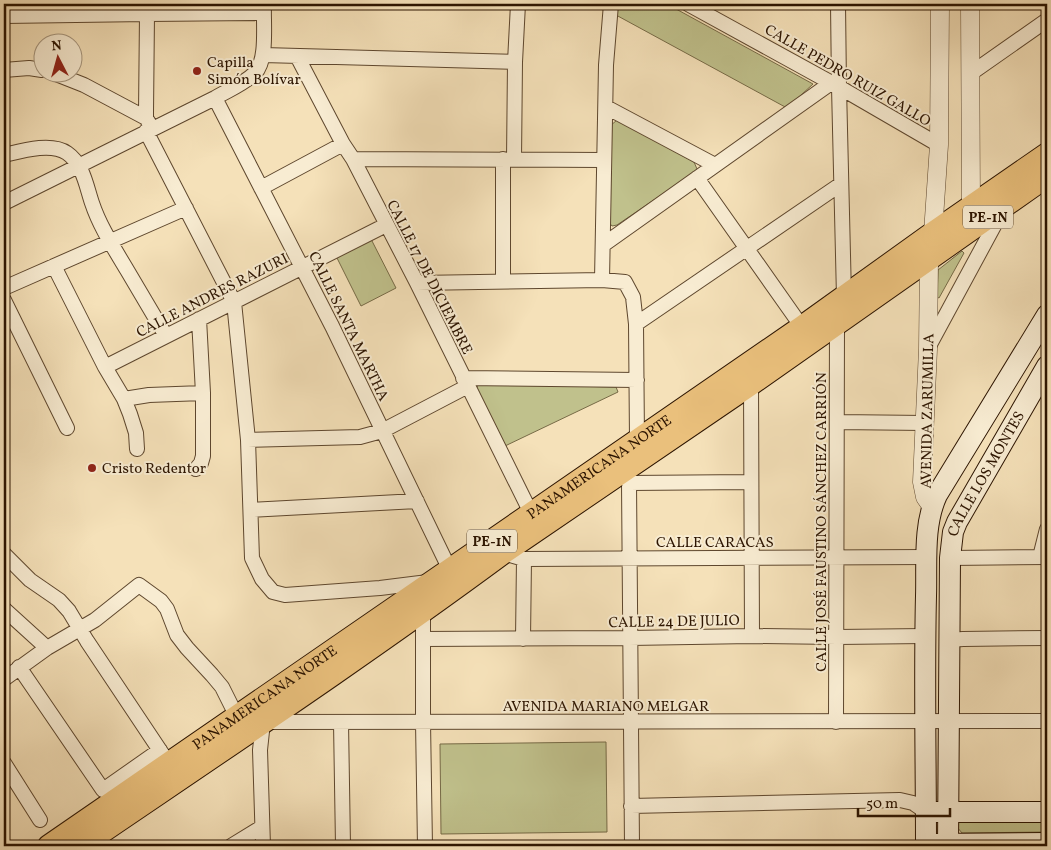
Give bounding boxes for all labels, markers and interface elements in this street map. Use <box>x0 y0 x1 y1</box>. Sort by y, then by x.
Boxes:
street label: CALLE PEDRO RUIZ GALLO <box>760 20 934 133</box>
north arrow <box>32 32 82 82</box>
text: N <box>51 37 63 57</box>
place label: Capilla Simón Bolívar <box>207 53 301 91</box>
marker: Capilla Simón Bolívar <box>191 65 203 77</box>
street label: CALLE 17 DE DICIEMBRE <box>381 197 477 359</box>
road number: PE-1N <box>963 206 1013 228</box>
street label: CALLE SANTA MARTHA <box>302 248 393 405</box>
street label: CALLE ANDRES RAZURI <box>133 249 292 344</box>
street label: AVENIDA ZARUMILLA <box>917 333 940 489</box>
street label: CALLE JOSÉ FAUSTINO SÁNCHEZ CARRIÓN <box>812 372 833 672</box>
street label: CALLE LOS MONTES <box>943 408 1031 540</box>
street label: PANAMERICANA NORTE <box>523 411 677 526</box>
place label: Cristo Redentor <box>102 459 206 480</box>
marker: Cristo Redentor <box>86 462 98 474</box>
road number: PE-1N <box>467 530 517 552</box>
street label: CALLE CARACAS <box>656 533 774 554</box>
street label: CALLE 24 DE JULIO <box>608 611 740 634</box>
street label: PANAMERICANA NORTE <box>189 641 342 756</box>
street label: AVENIDA MARIANO MELGAR <box>503 697 709 718</box>
scale bar <box>858 785 951 817</box>
text: 50 m <box>866 794 898 815</box>

